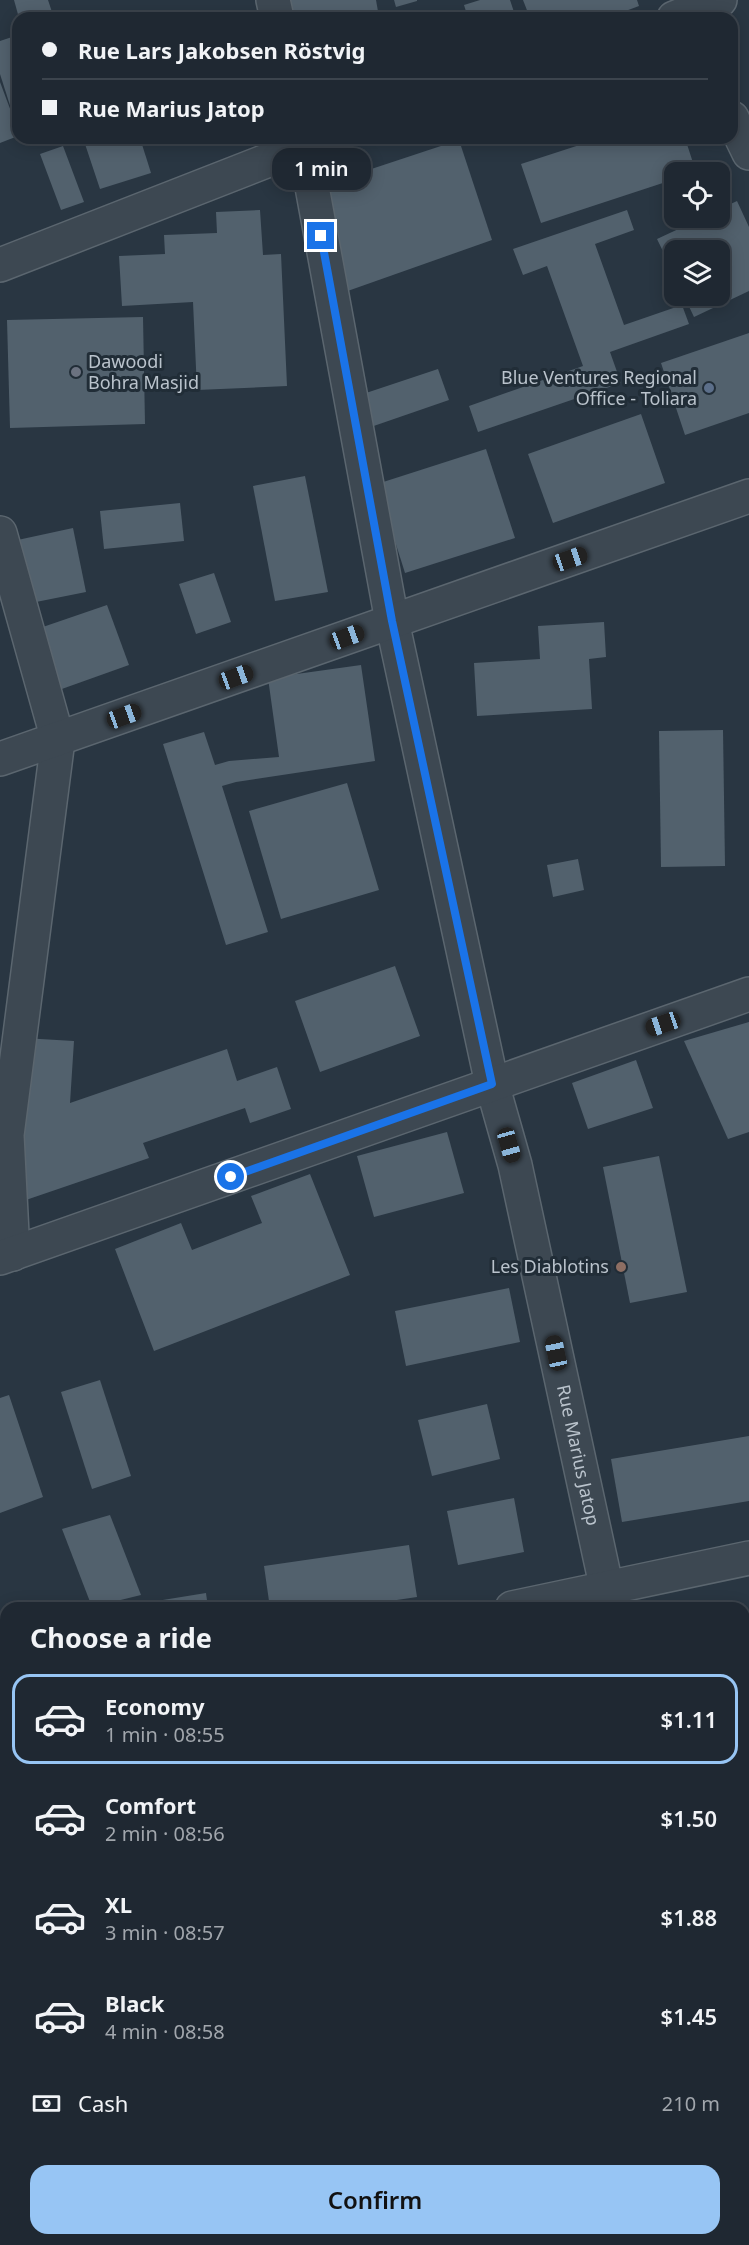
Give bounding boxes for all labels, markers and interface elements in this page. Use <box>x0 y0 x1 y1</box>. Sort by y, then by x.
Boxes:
text: Rue Lars Jakobsen Röstvig <box>78 35 365 65</box>
text: Rue Marius Jatop <box>78 93 265 123</box>
callout: 1 min <box>272 149 370 191</box>
text: 1 min <box>294 155 349 182</box>
map controls <box>664 162 730 306</box>
button: locate <box>664 162 730 228</box>
route end <box>307 222 334 249</box>
button: layers <box>664 240 730 306</box>
place label: Dawoodi Bohra Masjid <box>88 349 199 394</box>
marker: Dawoodi Bohra Masjid <box>69 365 83 379</box>
place label: Blue Ventures Regional Office - Toliara <box>501 365 697 410</box>
marker: Blue Ventures Regional Office - Toliara <box>702 381 716 395</box>
car <box>550 545 590 573</box>
car <box>327 622 367 652</box>
car <box>216 662 256 692</box>
car <box>104 701 144 731</box>
car <box>643 1010 683 1038</box>
car <box>495 1125 523 1165</box>
route start <box>217 1163 244 1190</box>
place label: Les Diablotins <box>491 1254 609 1278</box>
marker: Les Diablotins <box>614 1260 628 1274</box>
car <box>543 1334 569 1372</box>
street label: Rue Marius Jatop <box>552 1382 606 1528</box>
text: Choose a ride <box>30 1619 212 1656</box>
text: Economy <box>105 1691 204 1721</box>
icon: car <box>33 1692 87 1746</box>
text: $1.11 <box>661 1704 717 1734</box>
text: 1 min · 08:55 <box>105 1721 225 1748</box>
text: Comfort <box>105 1790 196 1820</box>
icon: car <box>33 1791 87 1845</box>
text: $1.50 <box>661 1803 717 1833</box>
text: 2 min · 08:56 <box>105 1820 225 1847</box>
text: XL <box>105 1889 132 1919</box>
icon: car <box>33 1890 87 1944</box>
text: $1.88 <box>661 1902 717 1932</box>
text: 3 min · 08:57 <box>105 1919 225 1946</box>
text: Black <box>105 1988 164 2018</box>
icon: car <box>33 1989 87 2043</box>
text: $1.45 <box>661 2001 717 2031</box>
text: 4 min · 08:58 <box>105 2018 225 2045</box>
icon: cash <box>30 2087 63 2120</box>
text: Cash <box>78 2088 128 2118</box>
text: 210 m <box>662 2090 720 2117</box>
button: Confirm <box>30 2165 720 2234</box>

